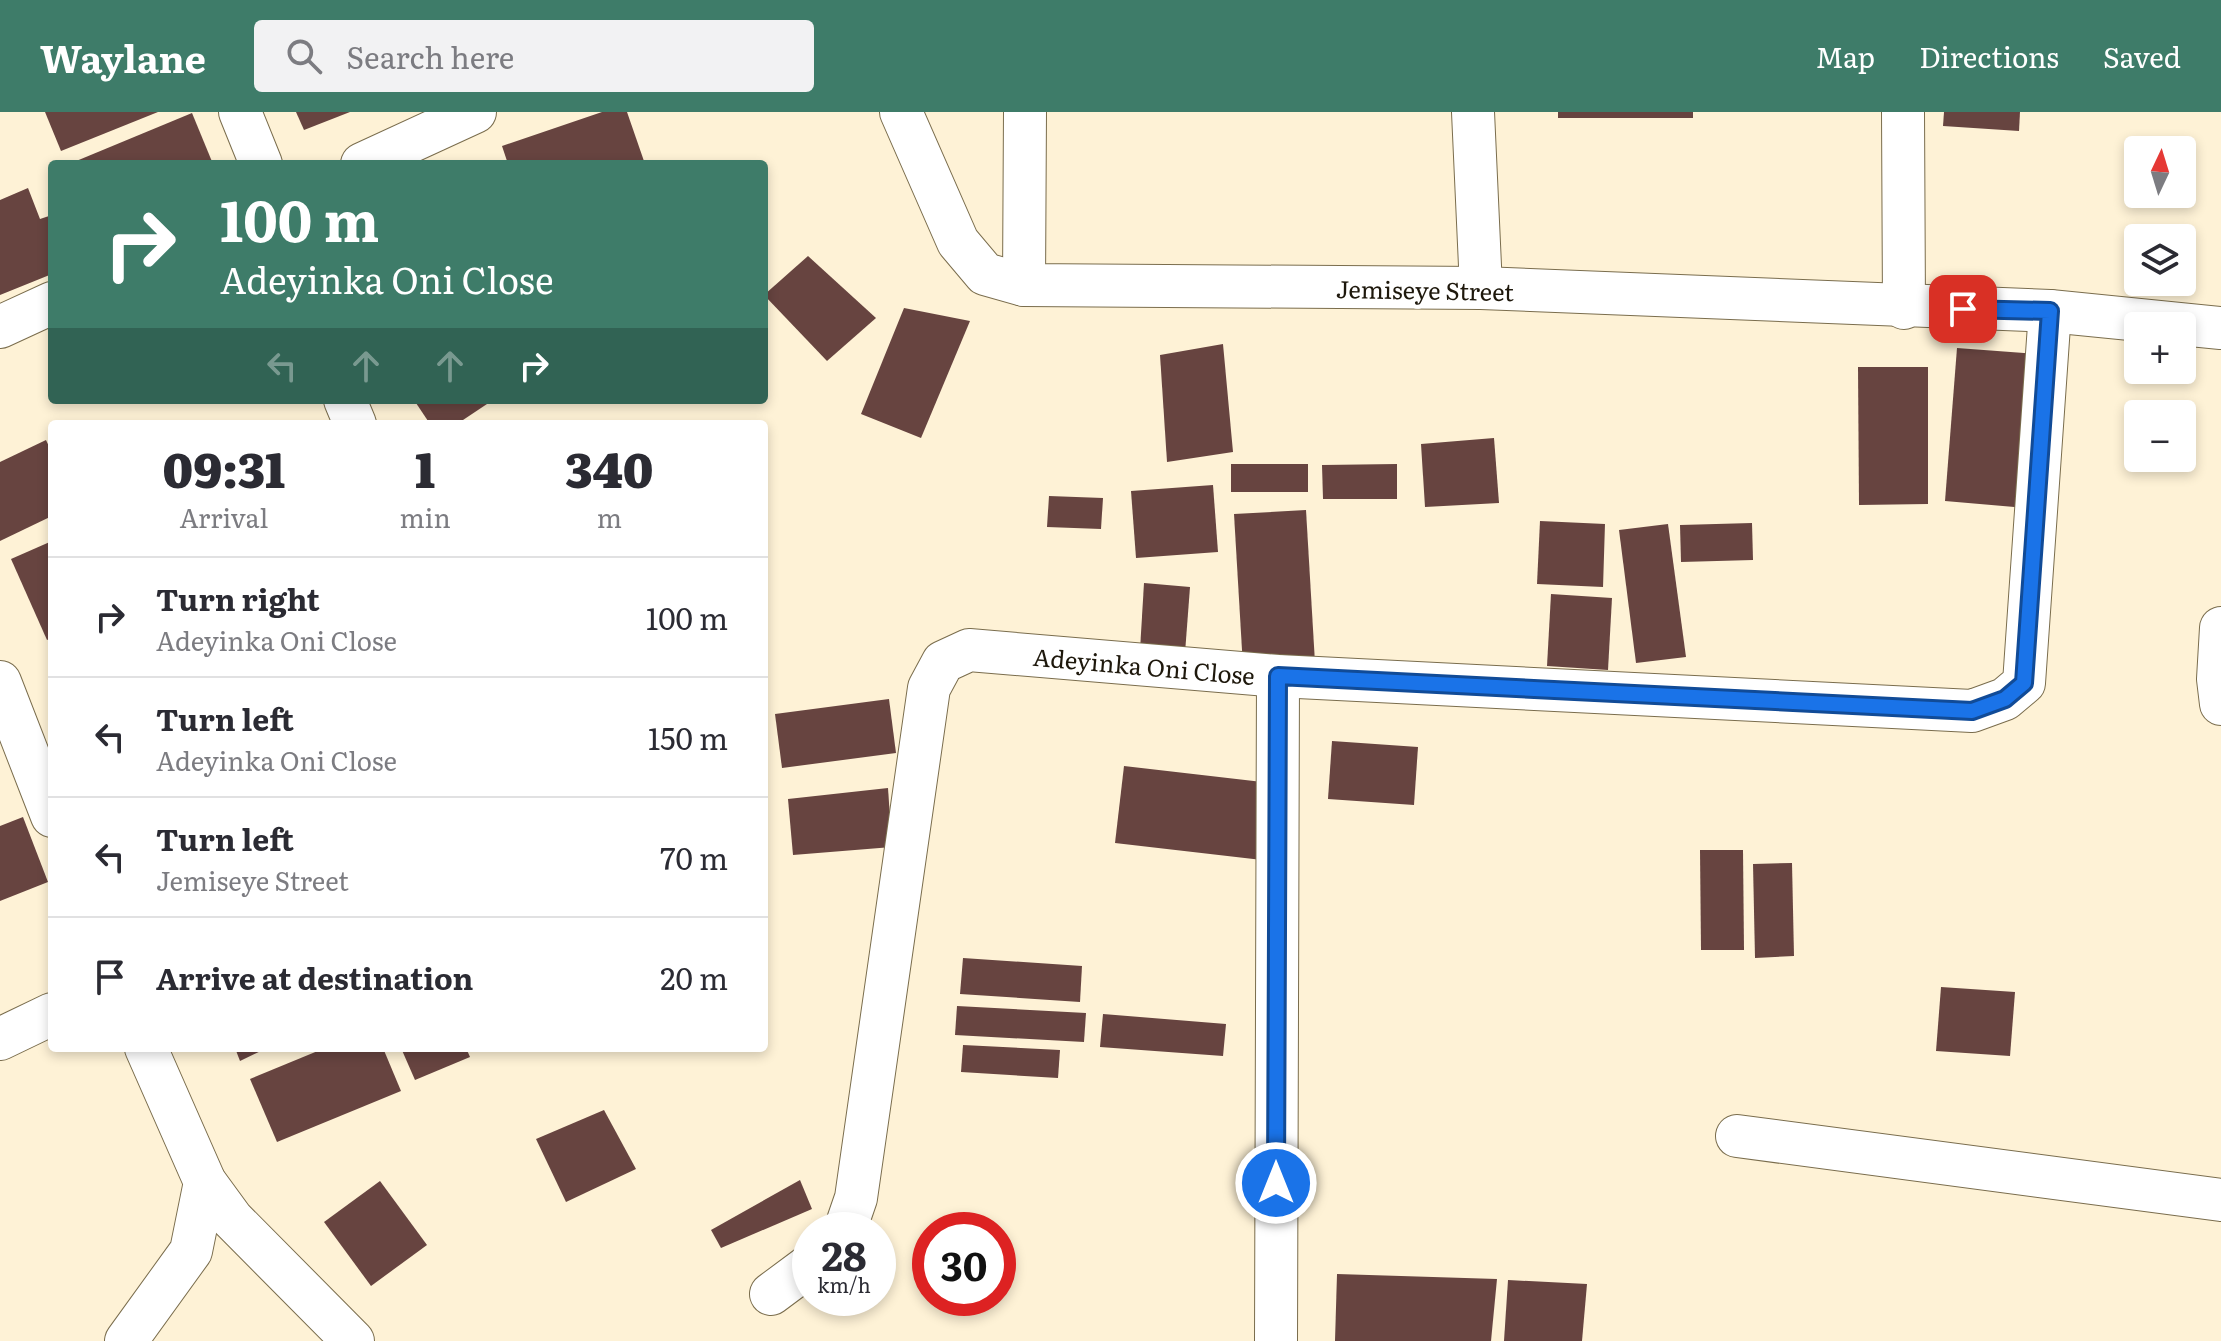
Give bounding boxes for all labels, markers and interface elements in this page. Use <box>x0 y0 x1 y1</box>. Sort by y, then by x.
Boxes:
search box <box>254 20 814 92</box>
text: Waylane <box>40 28 206 85</box>
icon: search <box>282 34 326 78</box>
text: Search here <box>346 34 514 78</box>
text: Map <box>1816 35 1875 77</box>
text: Directions <box>1919 35 2059 77</box>
text: Saved <box>2103 35 2181 77</box>
north arrow <box>2124 136 2196 208</box>
map controls <box>2124 136 2196 472</box>
text: 100 m <box>220 176 379 259</box>
icon: right <box>88 192 192 296</box>
button: layers <box>2124 224 2196 296</box>
text: Adeyinka Oni Close <box>220 252 554 305</box>
street label: Jemiseye Street <box>1336 270 1515 308</box>
pin <box>1929 275 1997 343</box>
icon: arrive <box>1941 287 1985 331</box>
button: + <box>2124 312 2196 384</box>
icon: left <box>260 344 304 388</box>
icon: ahead <box>344 344 388 388</box>
icon: ahead <box>428 344 472 388</box>
icon: right <box>512 344 556 388</box>
button: − <box>2124 400 2196 472</box>
text: 09:31 <box>163 432 285 503</box>
text: 1 <box>415 432 435 503</box>
text: 340 <box>565 432 653 503</box>
text: Arrival <box>179 497 268 536</box>
text: min <box>400 497 451 536</box>
text: m <box>597 497 622 536</box>
text: Turn right <box>156 576 320 620</box>
icon: right <box>88 595 132 639</box>
text: 100 m <box>646 595 728 639</box>
text: Adeyinka Oni Close <box>156 620 397 659</box>
street label: Adeyinka Oni Close <box>1032 638 1256 692</box>
text: Turn left <box>156 696 294 740</box>
icon: left <box>88 715 132 759</box>
text: 150 m <box>648 715 728 759</box>
text: Adeyinka Oni Close <box>156 740 397 779</box>
text: Turn left <box>156 816 294 860</box>
icon: left <box>88 835 132 879</box>
text: 70 m <box>660 835 728 879</box>
text: Jemiseye Street <box>156 860 349 899</box>
icon: arrive <box>88 955 132 999</box>
text: Arrive at destination <box>156 955 473 999</box>
text: 20 m <box>660 955 728 999</box>
position arrow <box>1234 1141 1318 1225</box>
speed limit sign: 30 <box>912 1212 1016 1316</box>
text: 28 <box>821 1224 867 1283</box>
text: km/h <box>817 1269 871 1299</box>

